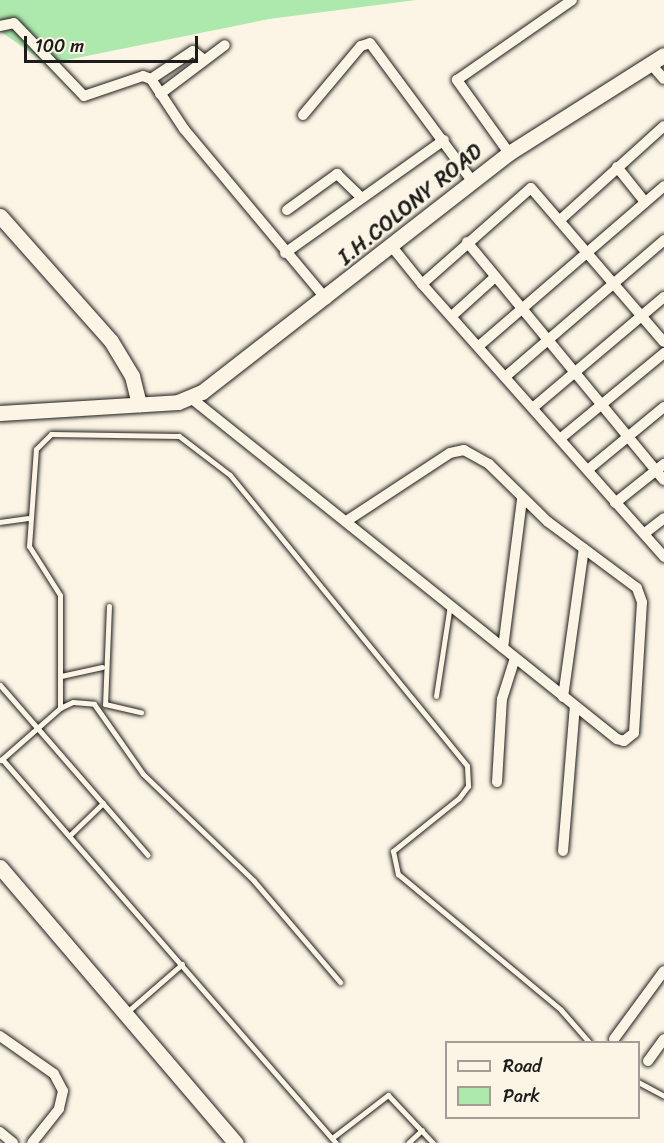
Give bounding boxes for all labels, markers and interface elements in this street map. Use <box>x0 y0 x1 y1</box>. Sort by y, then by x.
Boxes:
scale bar <box>27 24 201 62</box>
text: 100 m <box>35 30 84 62</box>
street label: I.H.COLONY ROAD <box>332 138 488 270</box>
legend <box>445 1041 640 1119</box>
text: Road <box>503 1050 542 1082</box>
text: Park <box>503 1080 540 1112</box>

